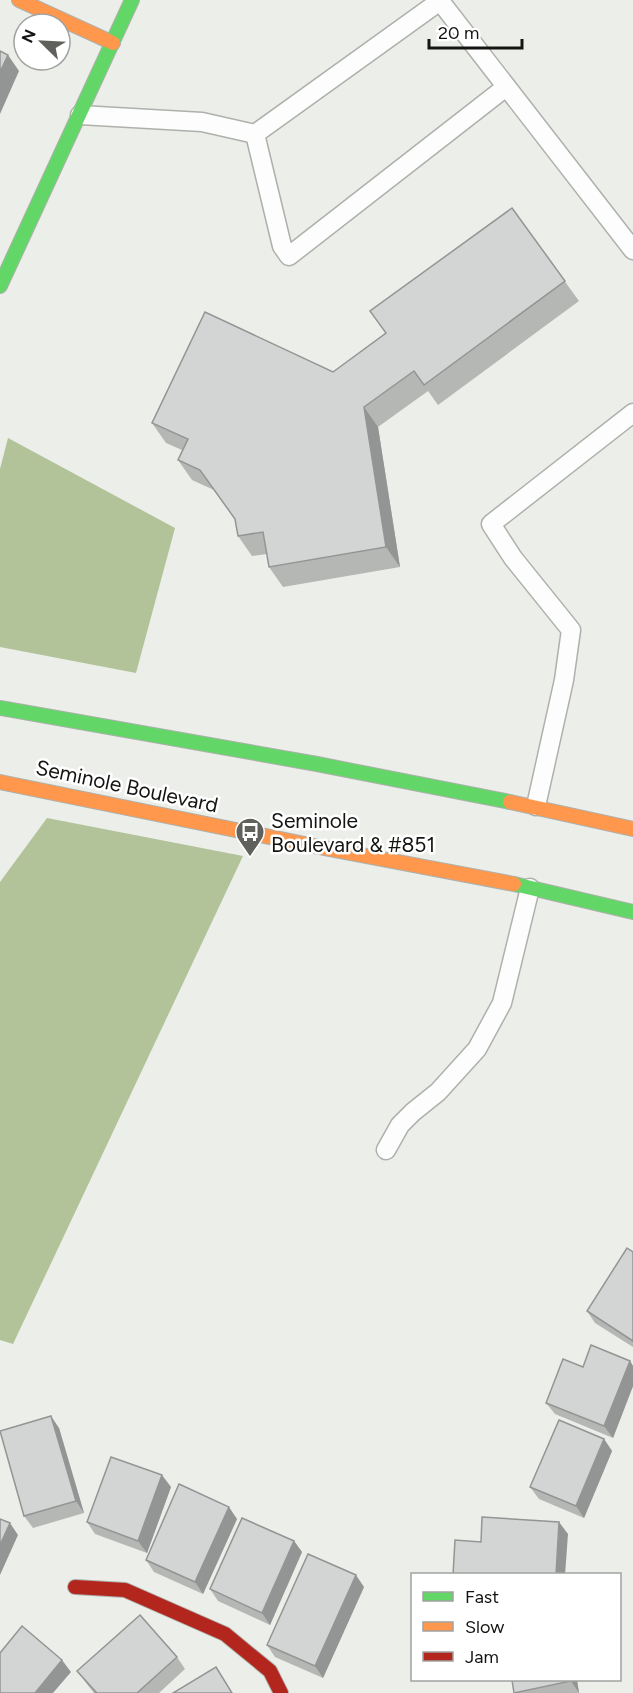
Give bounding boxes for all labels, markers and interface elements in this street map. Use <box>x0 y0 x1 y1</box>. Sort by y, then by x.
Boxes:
north arrow <box>12 12 72 72</box>
scale bar <box>429 12 522 50</box>
text: 20 m <box>438 22 479 44</box>
text: N <box>18 27 40 46</box>
street label: Seminole Boulevard <box>34 754 220 818</box>
place label: Seminole Boulevard & #851 <box>271 808 435 857</box>
bus stop icon: Seminole Boulevard & #851 <box>234 816 266 858</box>
legend <box>411 1573 621 1681</box>
text: Fast <box>465 1586 499 1608</box>
text: Slow <box>465 1616 504 1638</box>
text: Jam <box>465 1646 499 1668</box>

